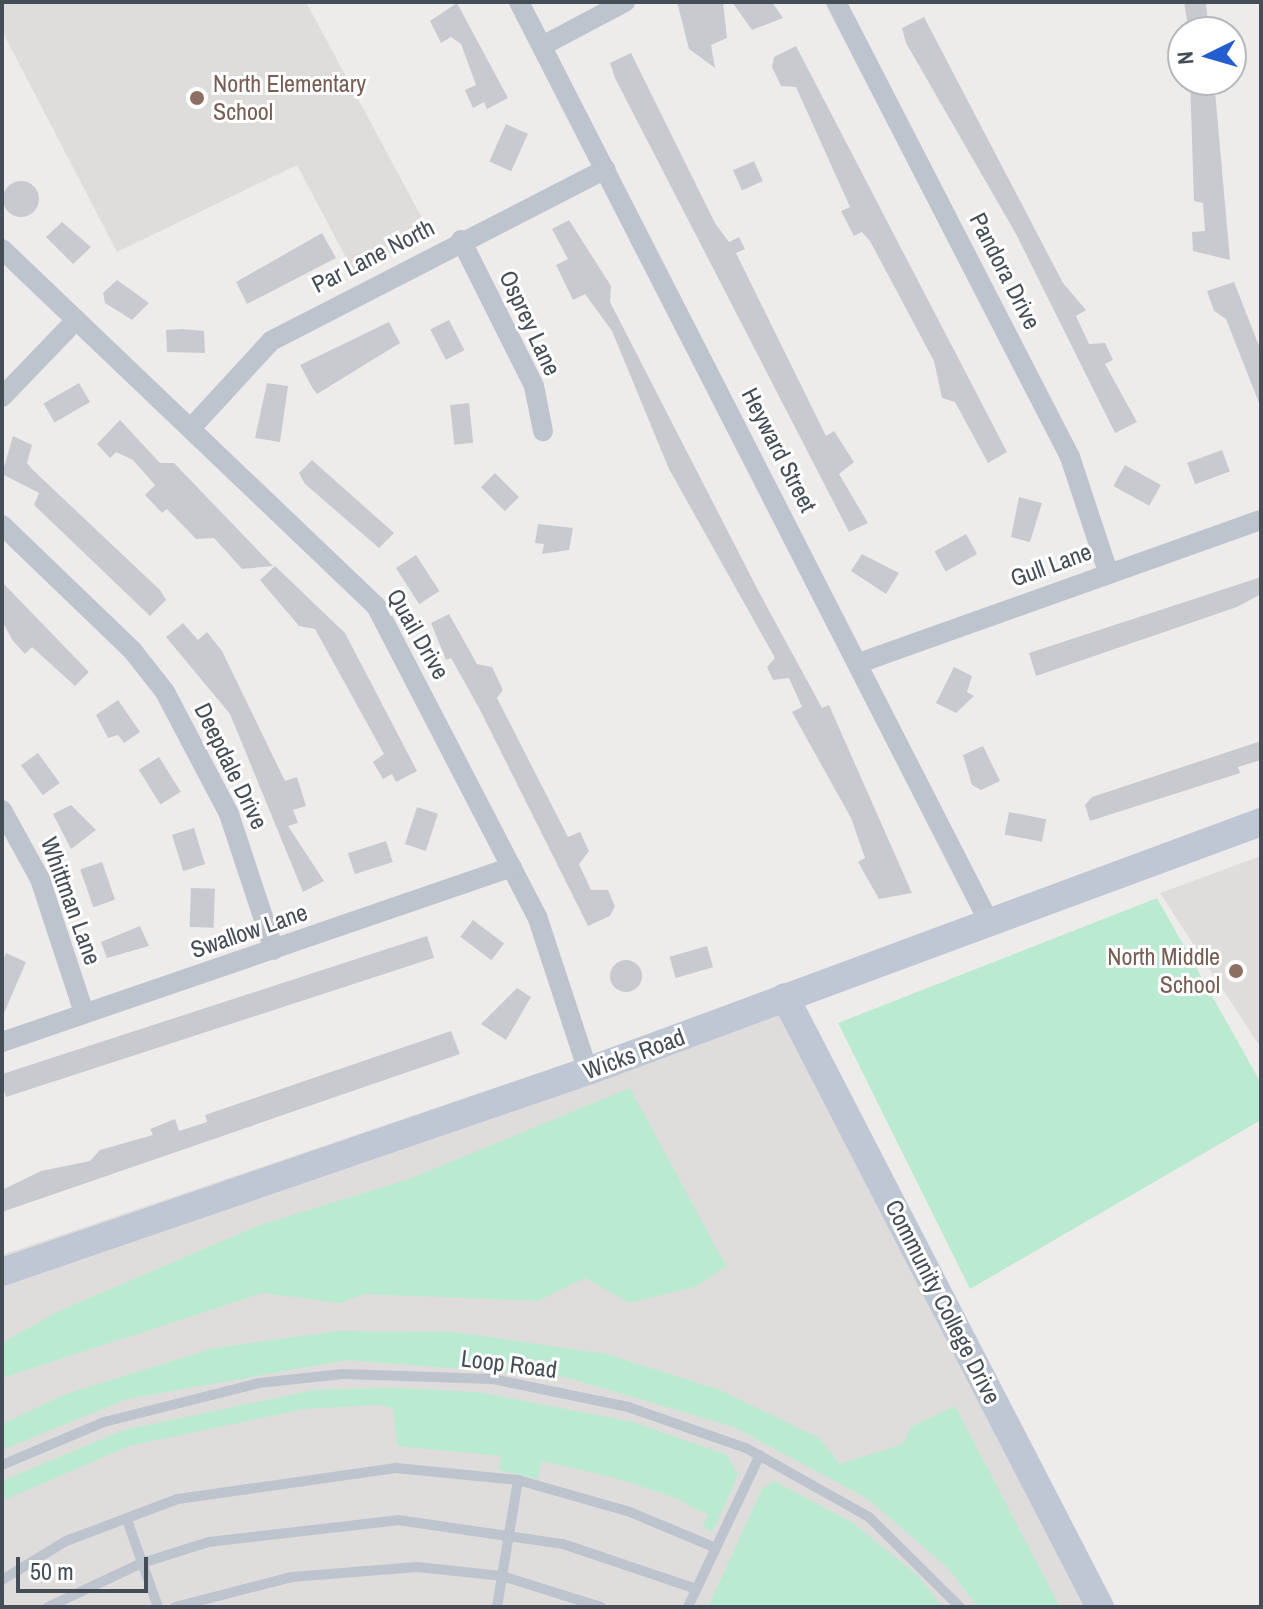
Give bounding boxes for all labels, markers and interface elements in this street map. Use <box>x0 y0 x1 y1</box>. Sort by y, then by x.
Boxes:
north arrow <box>1167 16 1247 96</box>
text: N <box>1170 50 1201 66</box>
place label: North Elementary School <box>213 70 366 126</box>
marker: North Elementary School <box>188 89 206 107</box>
street label: Pandora Drive <box>963 208 1047 334</box>
street label: Par Lane North <box>307 213 439 299</box>
street label: Osprey Lane <box>493 266 567 380</box>
street label: Heyward Street <box>735 383 823 517</box>
street label: Gull Lane <box>1006 537 1096 593</box>
street label: Quail Drive <box>381 584 455 684</box>
street label: Deepdale Drive <box>188 698 274 834</box>
street label: Whittman Lane <box>35 833 107 969</box>
street label: Swallow Lane <box>187 898 311 964</box>
place label: North Middle School <box>1107 943 1220 999</box>
marker: North Middle School <box>1227 962 1245 980</box>
street label: Wicks Road <box>579 1022 689 1086</box>
street label: Community College Drive <box>879 1195 1007 1409</box>
street label: Loop Road <box>459 1344 559 1384</box>
scale bar <box>20 1541 152 1591</box>
text: 50 m <box>30 1555 74 1587</box>

